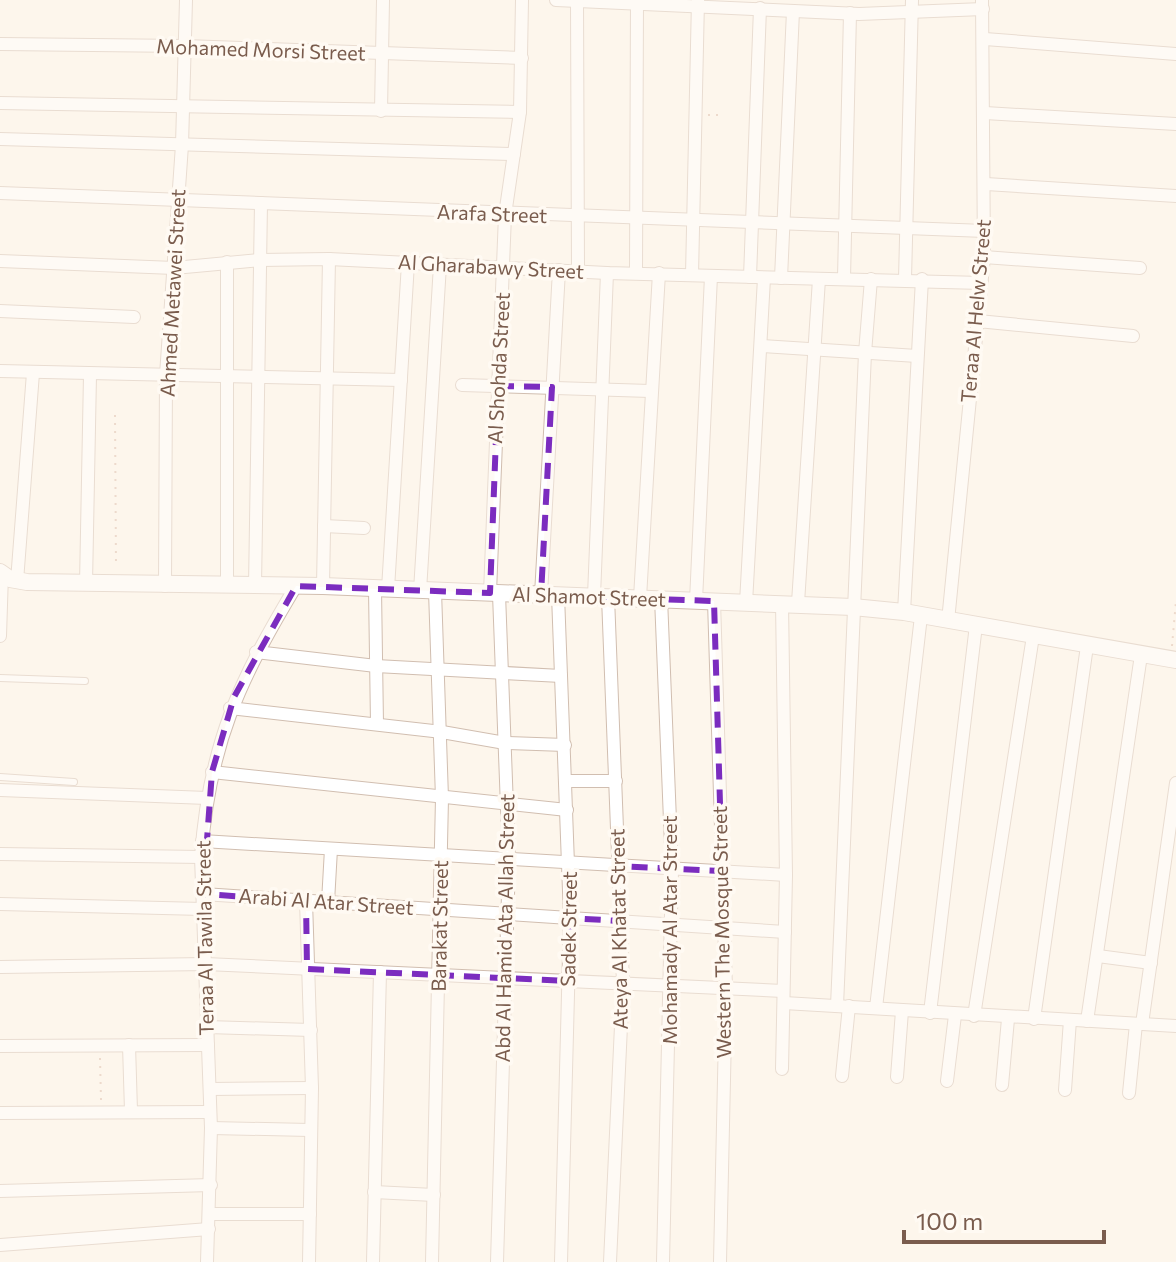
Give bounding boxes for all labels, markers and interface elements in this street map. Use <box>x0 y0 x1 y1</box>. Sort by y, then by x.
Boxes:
street label: Mohamed Morsi Street <box>156 33 366 65</box>
street label: Ahmed Metawei Street <box>155 188 189 398</box>
street label: Arafa Street <box>436 199 548 227</box>
street label: Teraa Al Helw Street <box>955 218 995 404</box>
street label: Al Gharabawy Street <box>397 249 585 283</box>
street label: Al Shohda Street <box>482 292 514 444</box>
street label: Al Shamot Street <box>512 581 667 611</box>
street label: Abd Al Hamid Ata Allah Street <box>490 793 518 1063</box>
street label: Western The Mosque Street <box>707 805 735 1059</box>
street label: Mohamady Al Atar Street <box>657 815 681 1045</box>
street label: Ateya Al Khatat Street <box>604 828 632 1030</box>
street label: Teraa Al Tawila Street <box>190 840 218 1036</box>
street label: Barakat Street <box>426 860 452 992</box>
street label: Sadek Street <box>555 871 581 987</box>
street label: Arabi Al Atar Street <box>238 883 414 919</box>
scale bar <box>904 1194 1104 1244</box>
text: 100 m <box>916 1206 983 1235</box>

